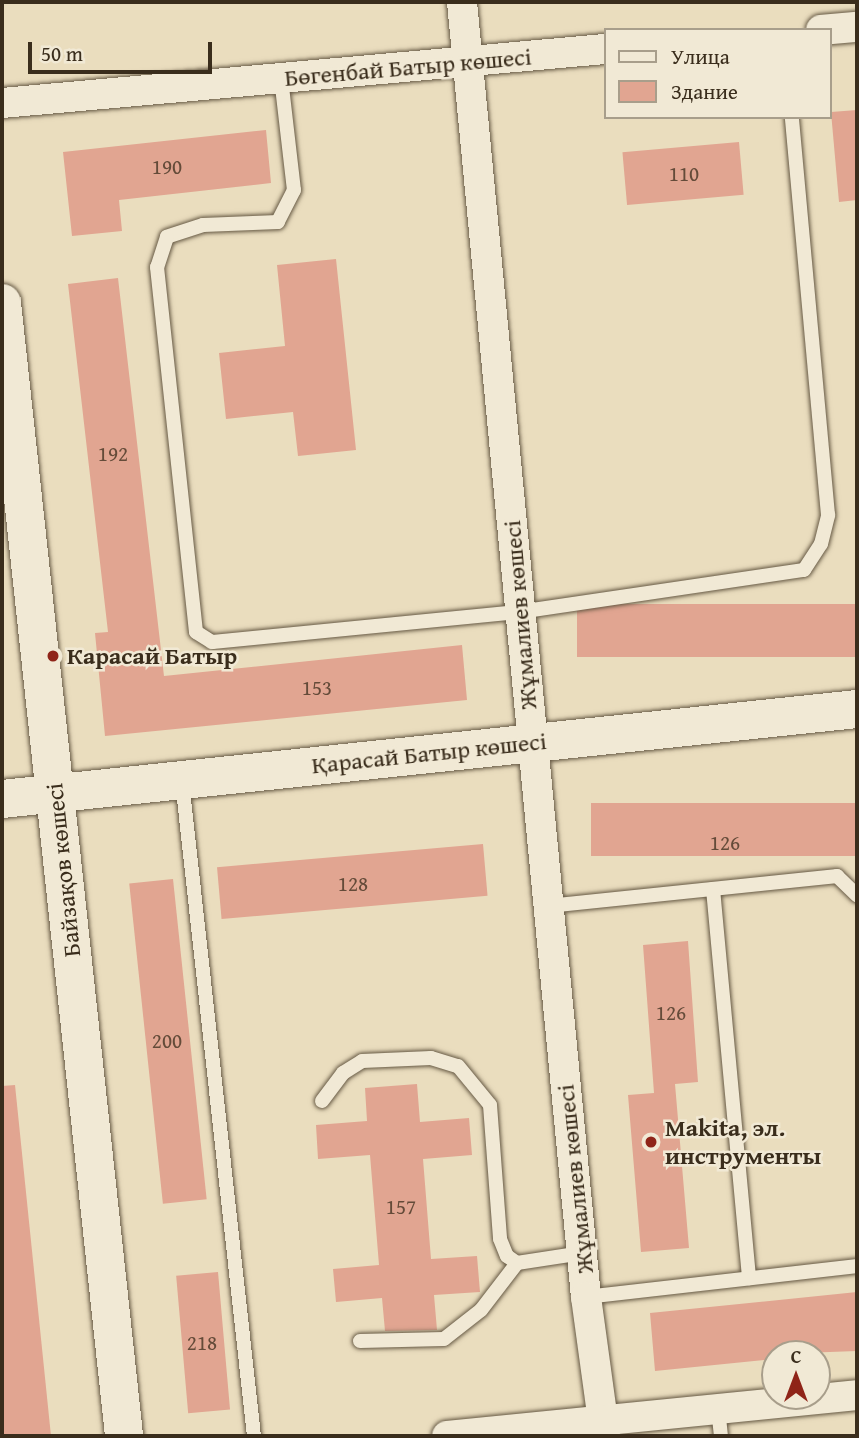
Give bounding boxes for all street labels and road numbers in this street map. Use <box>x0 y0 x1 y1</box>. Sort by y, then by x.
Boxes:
street label: Бөгенбай Батыр көшесі <box>283 42 533 92</box>
street label: Жұмалиев көшесі <box>497 519 543 711</box>
street label: Қарасай Батыр көшесі <box>310 726 548 780</box>
street label: Байзақов көшесі <box>40 782 86 958</box>
street label: Жұмалиев көшесі <box>551 1083 599 1275</box>

